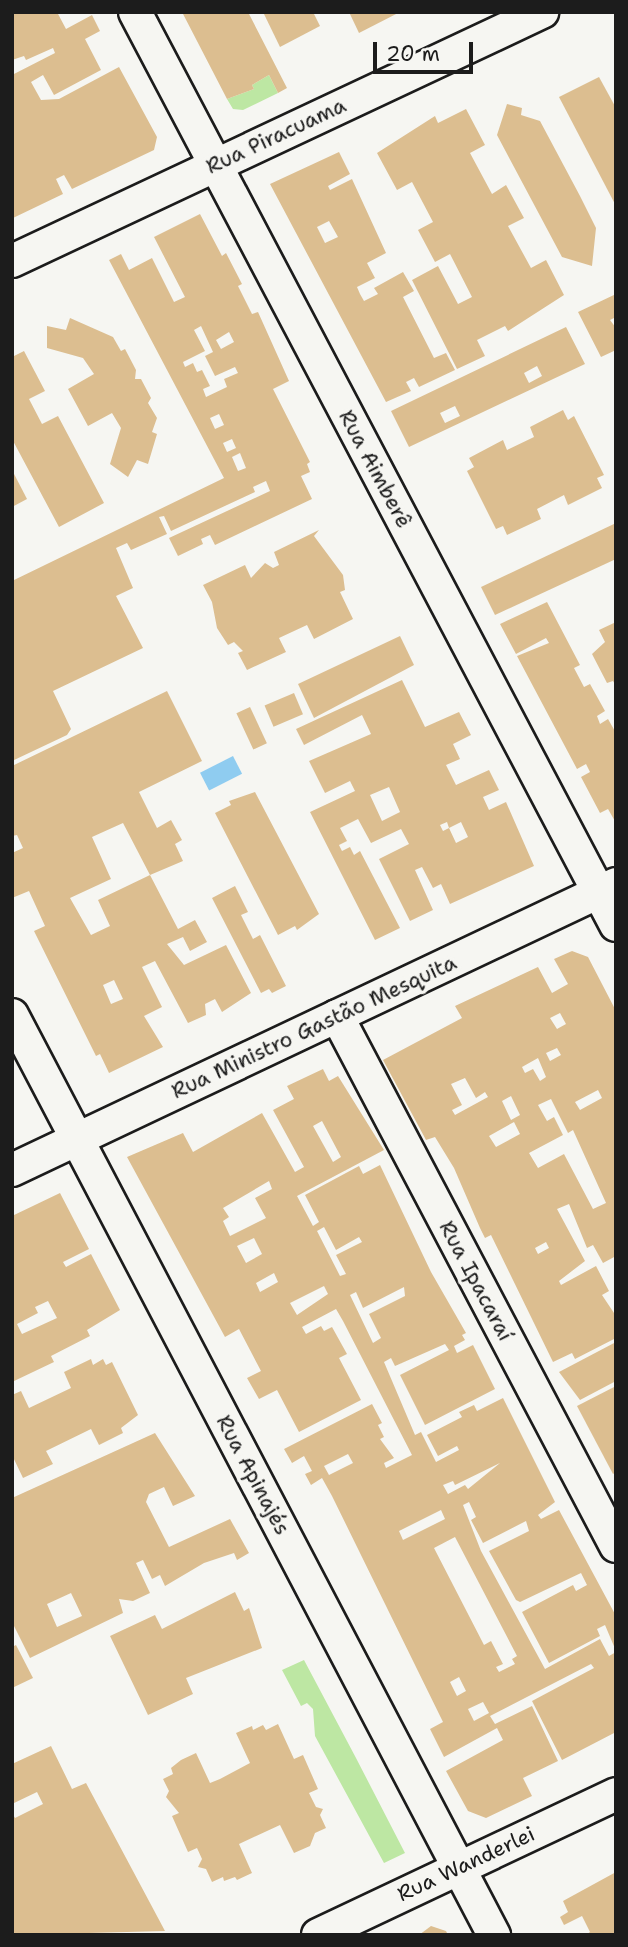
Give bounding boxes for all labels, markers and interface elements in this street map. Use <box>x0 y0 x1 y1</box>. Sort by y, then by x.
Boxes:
scale bar <box>376 28 476 72</box>
text: 20 m <box>386 40 440 68</box>
street label: Rua Piracuama <box>202 93 350 179</box>
street label: Rua Aimberê <box>333 406 417 532</box>
street label: Rua Ministro Gastão Mesquita <box>168 950 460 1104</box>
street label: Rua Ipacaraí <box>434 1217 518 1345</box>
street label: Rua Apinajés <box>211 1411 295 1539</box>
street label: Rua Wanderlei <box>393 1821 539 1907</box>

